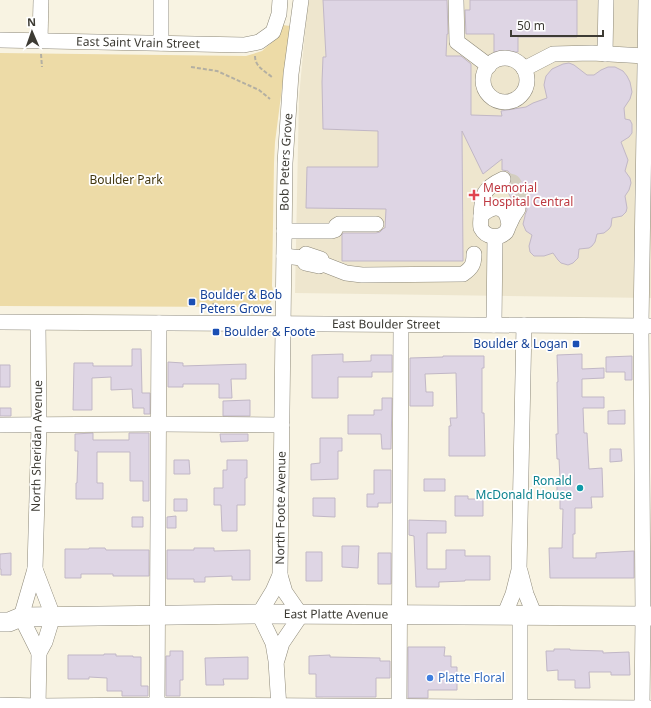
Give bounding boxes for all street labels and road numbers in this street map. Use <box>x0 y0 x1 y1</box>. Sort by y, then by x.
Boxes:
street label: East Saint Vrain Street <box>76 33 201 52</box>
street label: Bob Peters Grove <box>275 112 296 211</box>
street label: East Boulder Street <box>332 315 441 333</box>
street label: North Sheridan Avenue <box>27 380 46 512</box>
street label: North Foote Avenue <box>271 451 290 565</box>
street label: East Platte Avenue <box>284 605 389 623</box>

